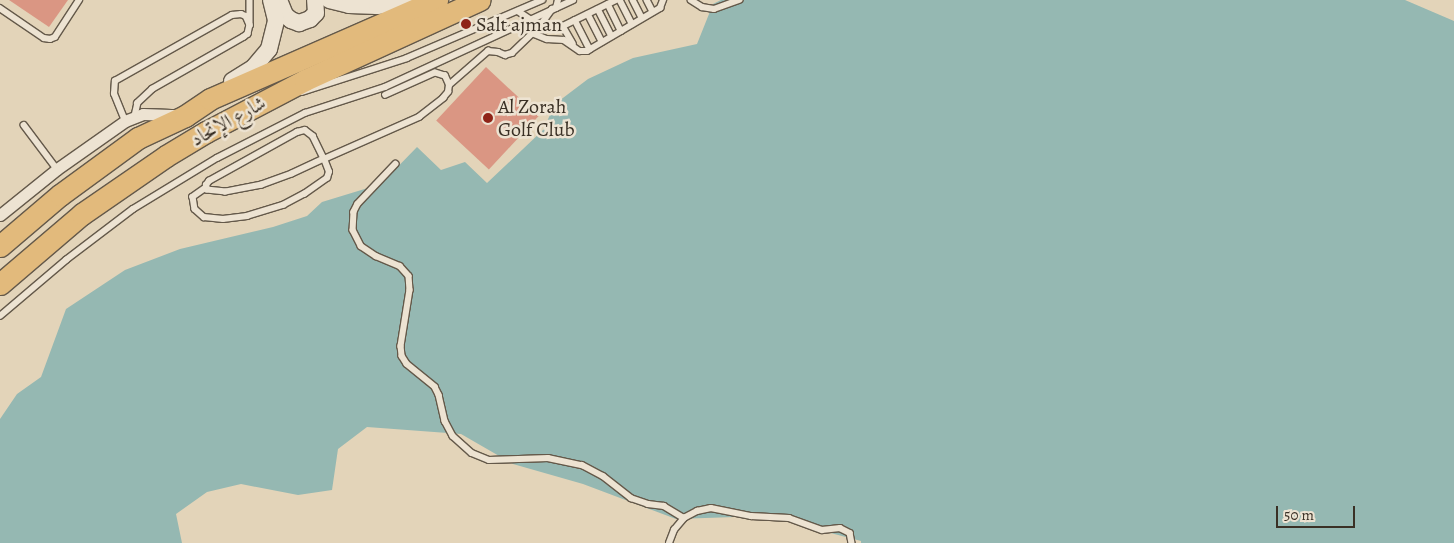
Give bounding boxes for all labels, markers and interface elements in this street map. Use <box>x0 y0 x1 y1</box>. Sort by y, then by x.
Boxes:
place label: Salt ajman <box>476 12 562 36</box>
marker: Salt ajman <box>460 18 472 30</box>
street label: شارع الإتحاد <box>186 91 270 151</box>
place label: Al Zorah Golf Club <box>498 94 575 141</box>
marker: Al Zorah Golf Club <box>482 112 494 124</box>
scale bar <box>1279 496 1358 528</box>
text: 50 m <box>1284 505 1314 525</box>

